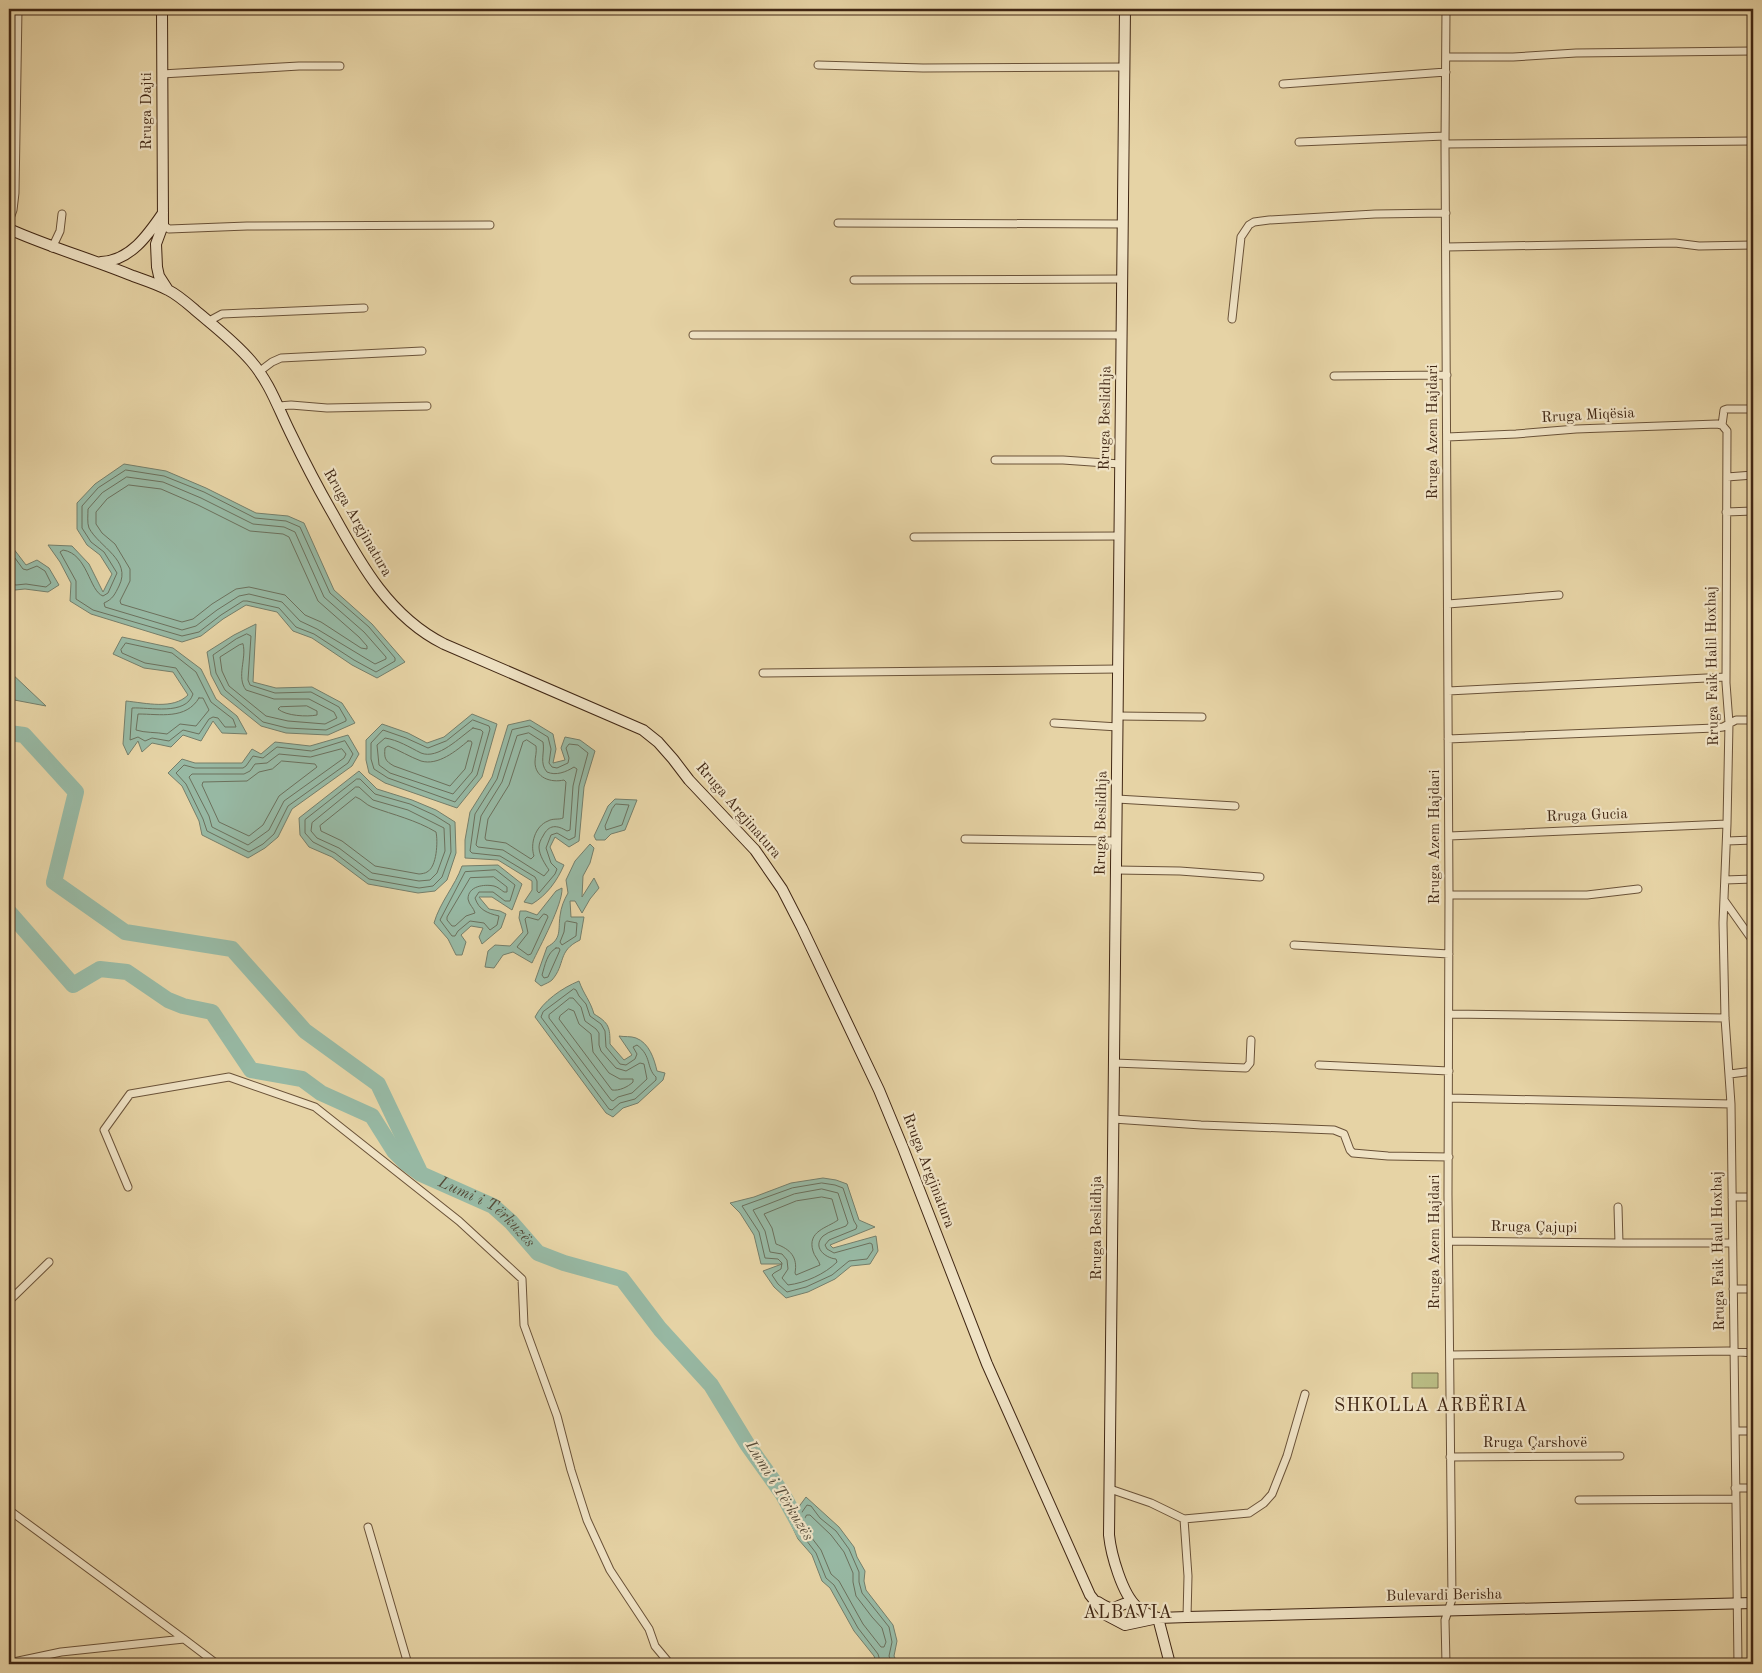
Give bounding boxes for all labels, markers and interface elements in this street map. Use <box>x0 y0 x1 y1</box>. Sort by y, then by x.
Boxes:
street label: Rruga Dajti <box>140 72 155 150</box>
street label: Rruga Azem Hajdari <box>1426 364 1441 500</box>
street label: Rruga Beslidhja <box>1098 365 1114 470</box>
street label: Rruga Miqësia <box>1541 406 1636 426</box>
street label: Rruga Argjinatura <box>320 467 394 580</box>
street label: Rruga Faik Halil Hoxhaj <box>1704 586 1722 746</box>
street label: Rruga Argjinatura <box>692 760 784 862</box>
street label: Rruga Azem Hajdari <box>1428 769 1443 905</box>
street label: Rruga Beslidhja <box>1094 770 1110 875</box>
street label: Rruga Gucia <box>1546 807 1629 825</box>
street label: Rruga Argjinatura <box>899 1112 957 1231</box>
street label: Rruga Faik Haul Hoxhaj <box>1710 1171 1728 1331</box>
water label: Lumi i Tërkuzës <box>435 1174 538 1251</box>
street label: Rruga Azem Hajdari <box>1428 1174 1443 1310</box>
street label: Rruga Beslidhja <box>1090 1175 1105 1280</box>
street label: Rruga Çajupi <box>1491 1220 1577 1236</box>
district label: SHKOLLA ARBËRIA <box>1334 1394 1528 1415</box>
street label: Rruga Çarshovë <box>1483 1436 1587 1451</box>
water label: Lumi i Tërkuzës <box>741 1437 816 1544</box>
street label: Bulevardi Berisha <box>1386 1587 1503 1605</box>
district label: ALBAVIA <box>1083 1604 1173 1622</box>

